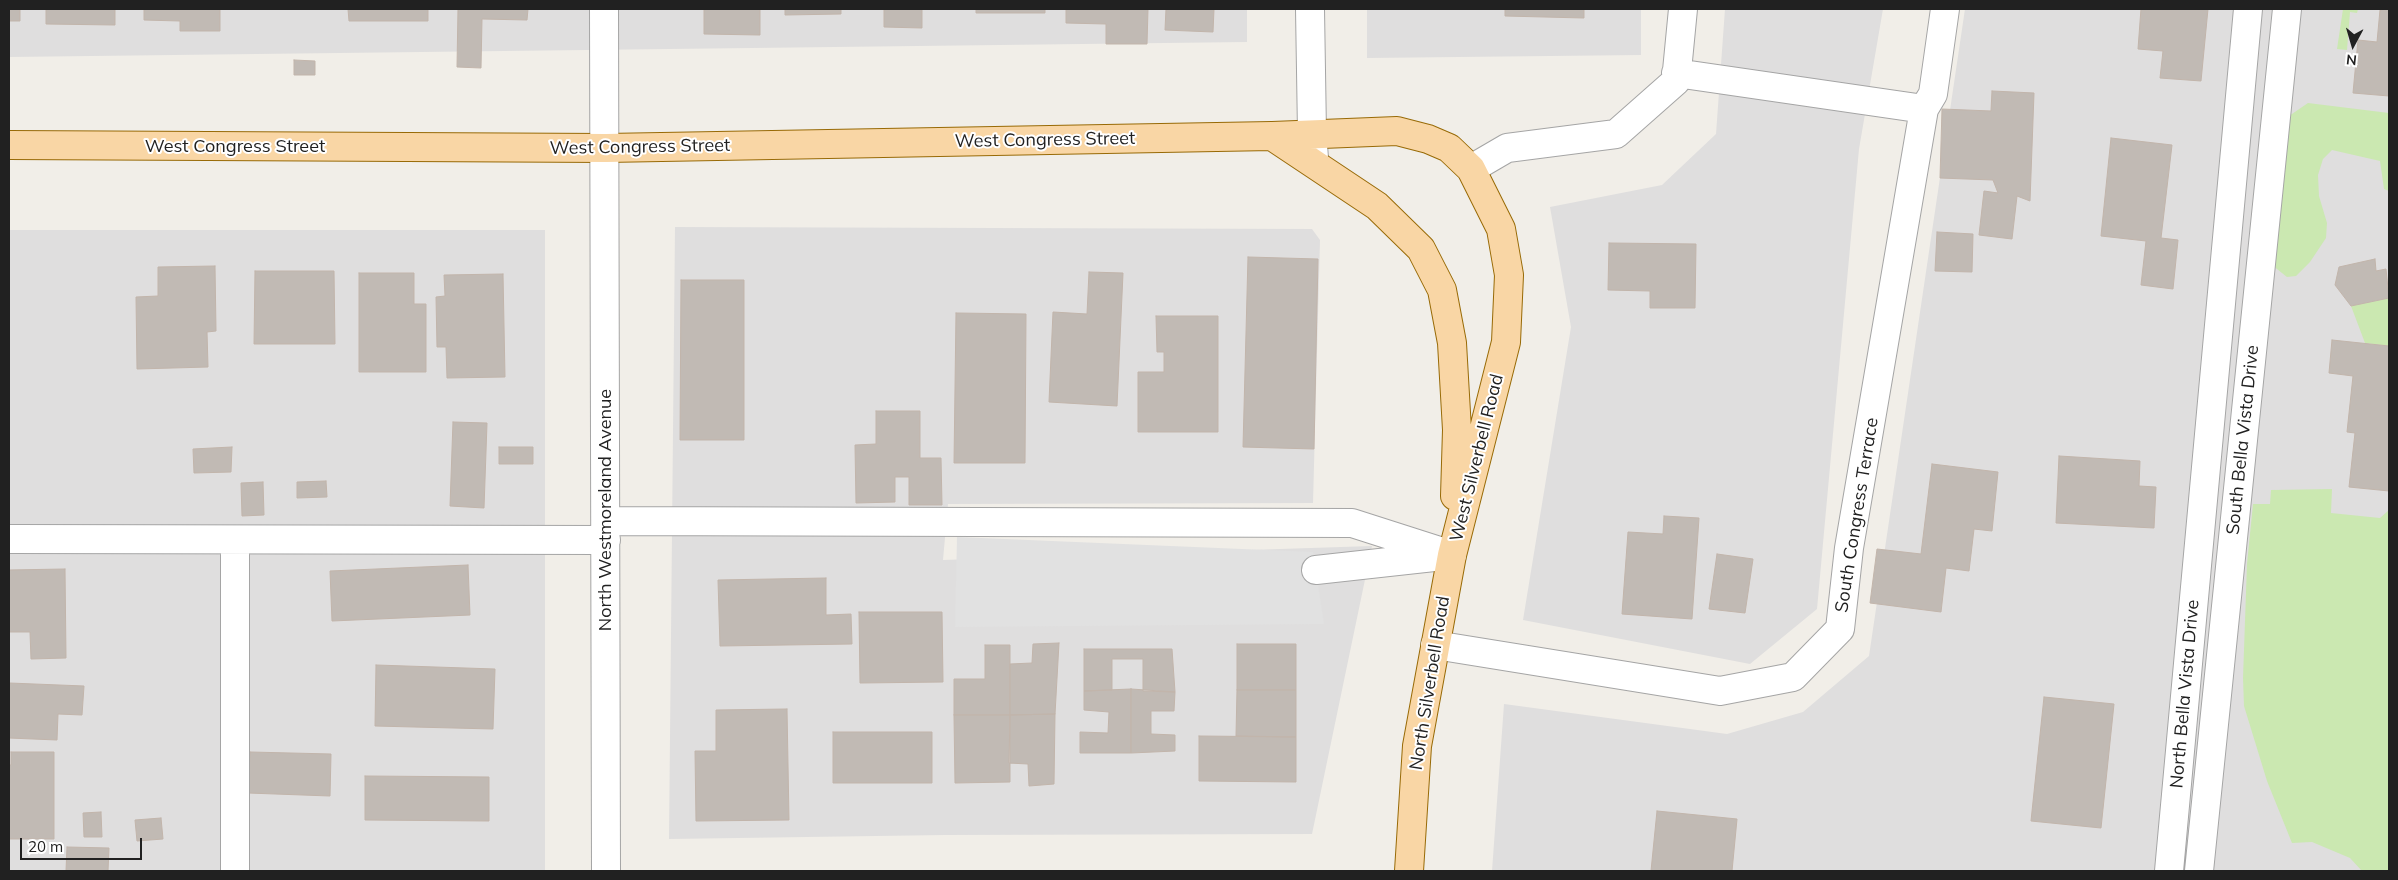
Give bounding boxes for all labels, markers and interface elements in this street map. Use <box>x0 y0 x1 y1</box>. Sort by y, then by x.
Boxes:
north arrow <box>2328 20 2378 70</box>
text: N <box>2345 50 2358 69</box>
street label: West Congress Street <box>955 128 1135 152</box>
street label: West Congress Street <box>550 135 730 159</box>
street label: West Congress Street <box>145 136 325 158</box>
street label: South Bella Vista Drive <box>2222 344 2264 536</box>
street label: West Silverbell Road <box>1446 372 1508 544</box>
street label: North Westmoreland Avenue <box>595 389 617 631</box>
street label: South Congress Terrace <box>1831 416 1883 614</box>
street label: North Silverbell Road <box>1406 594 1454 772</box>
street label: North Bella Vista Drive <box>2166 599 2204 789</box>
scale bar <box>22 828 145 860</box>
text: 20 m <box>28 837 63 856</box>

